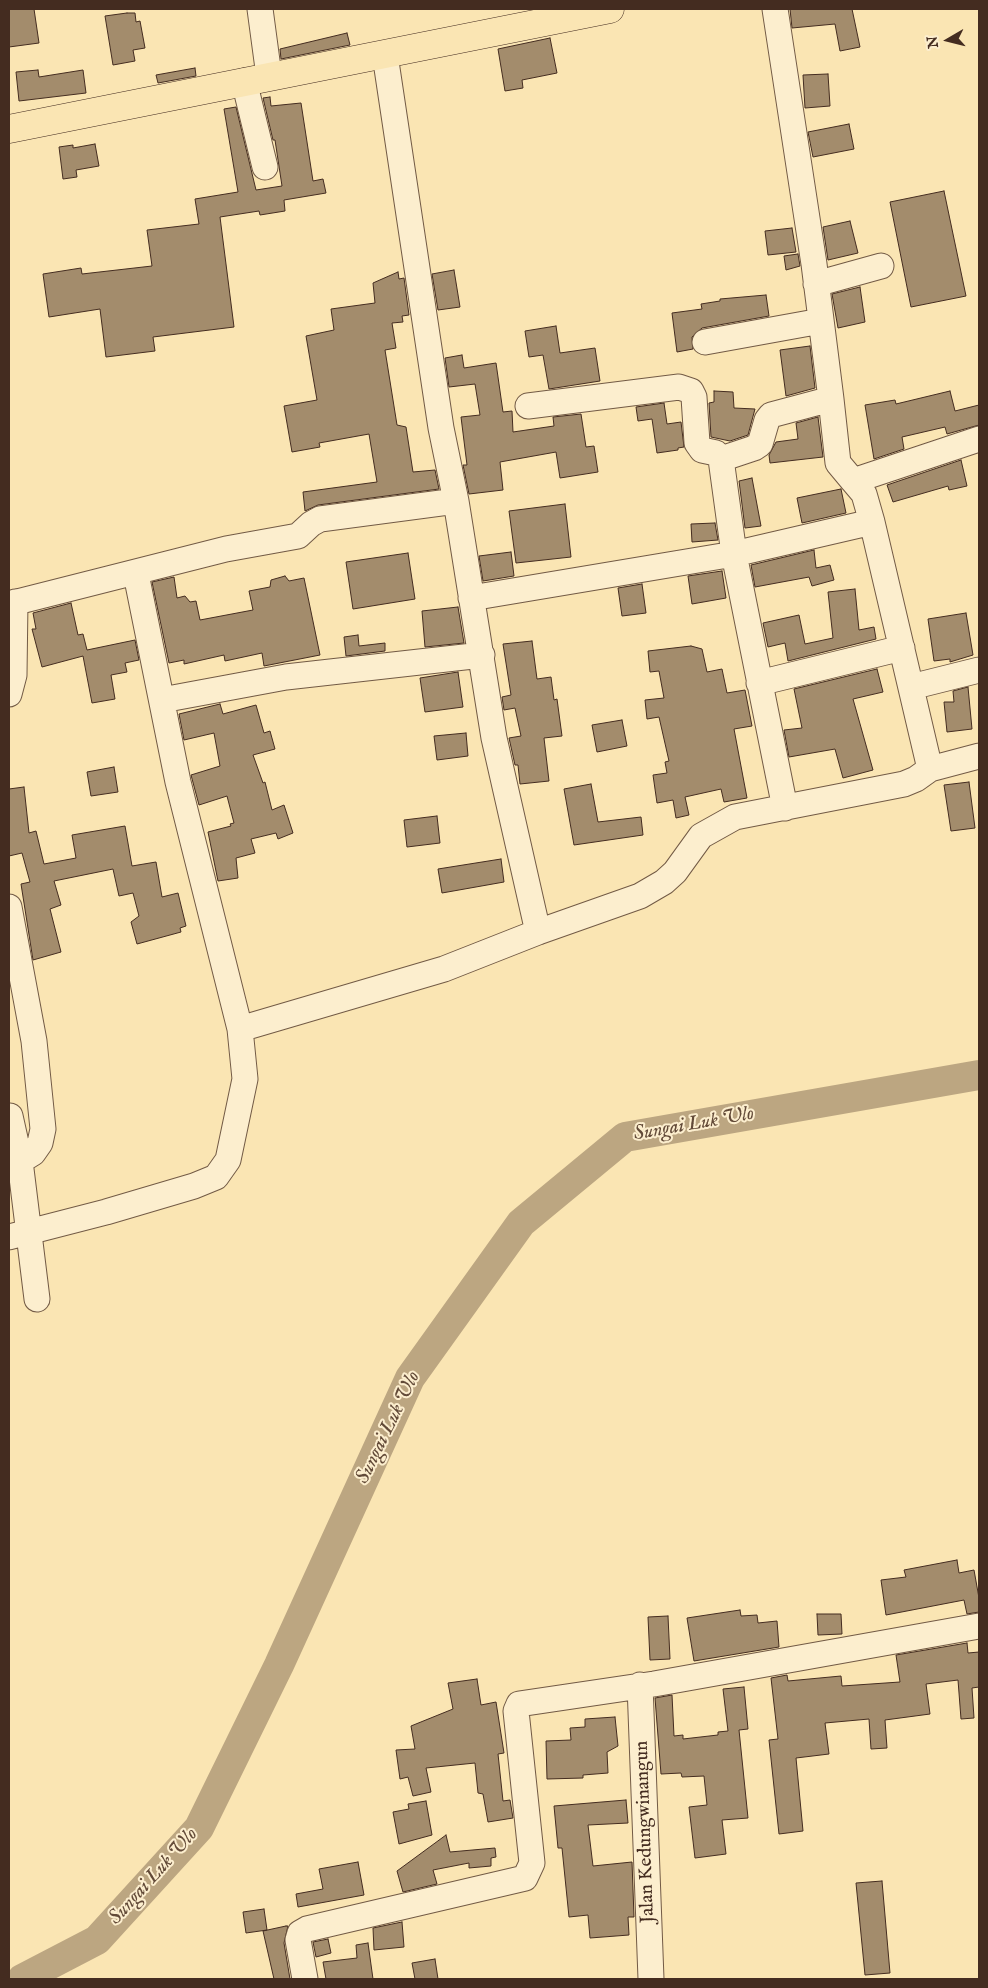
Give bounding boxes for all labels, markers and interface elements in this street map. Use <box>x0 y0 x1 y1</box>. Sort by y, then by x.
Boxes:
north arrow <box>923 15 973 65</box>
text: N <box>923 35 943 49</box>
water label: Sungai Luk Ulo <box>632 1103 756 1147</box>
water label: Sungai Luk Ulo <box>351 1368 427 1488</box>
street label: Jalan Kedungwinangun <box>631 1740 661 1924</box>
water label: Sungai Luk Ulo <box>104 1824 204 1930</box>

